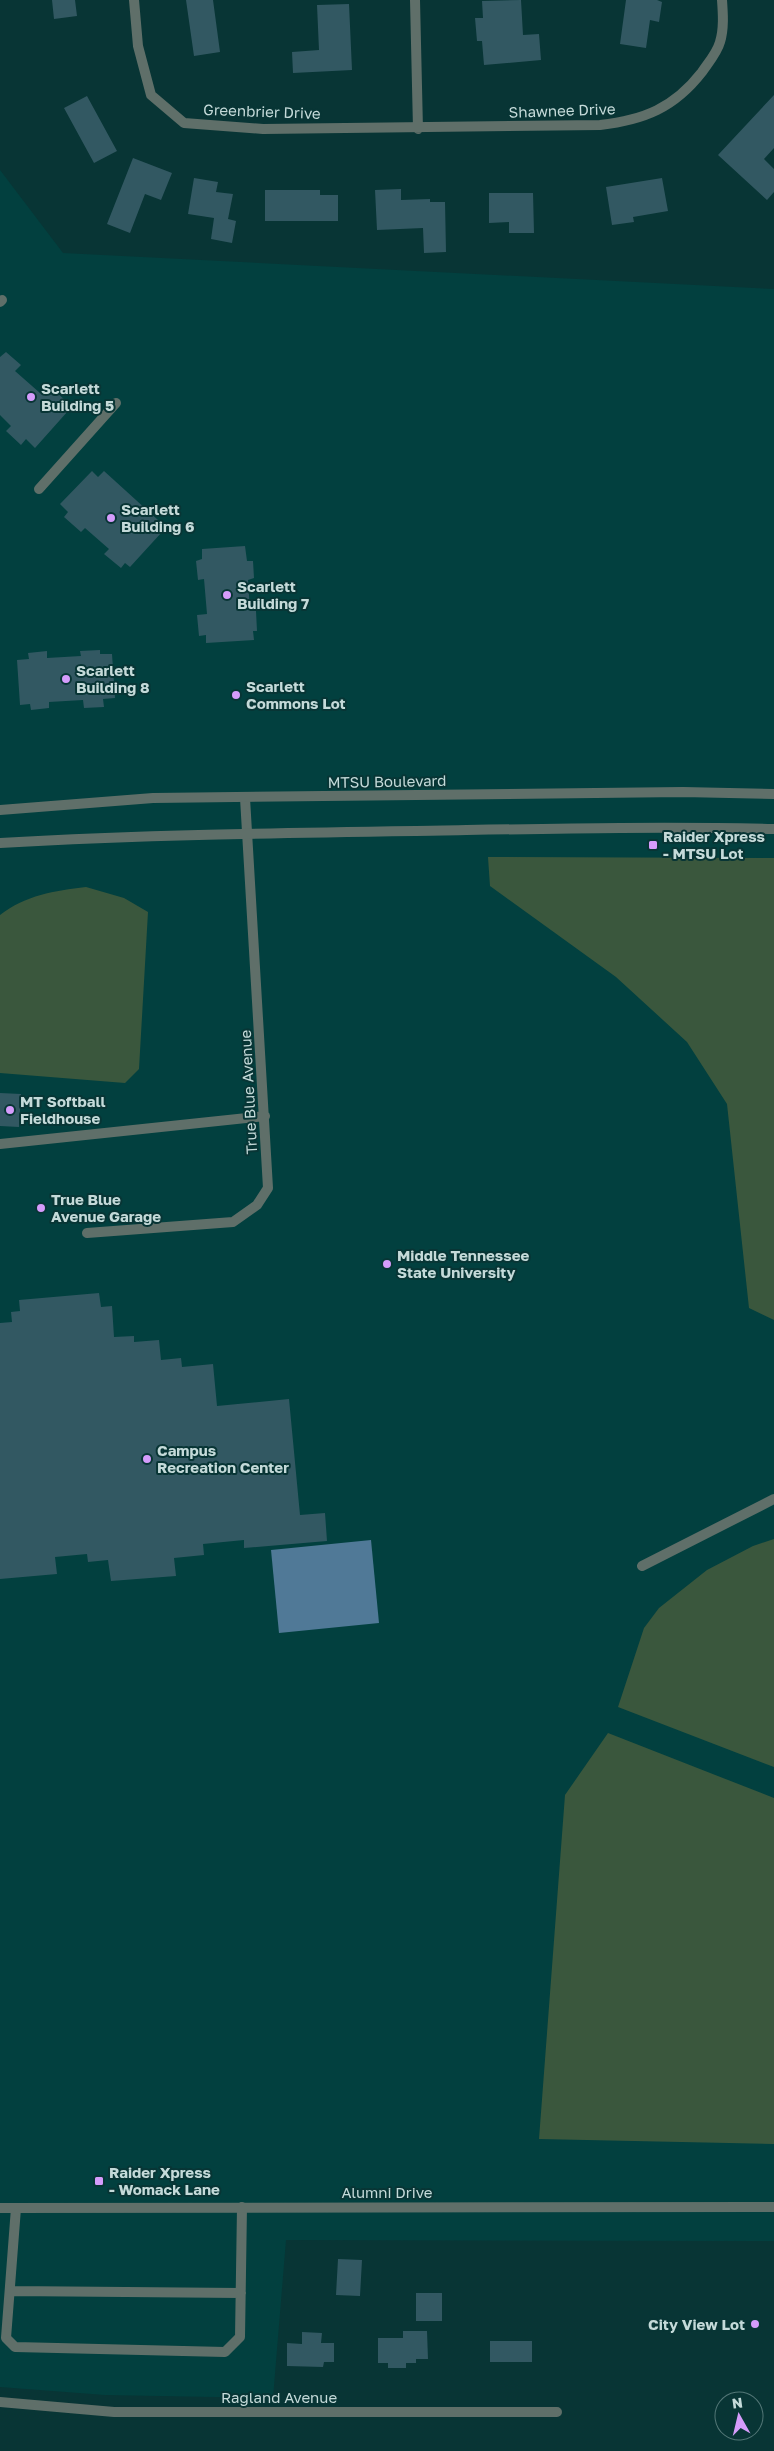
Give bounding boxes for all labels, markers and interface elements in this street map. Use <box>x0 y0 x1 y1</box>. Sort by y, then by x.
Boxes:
street label: Shawnee Drive <box>508 99 616 121</box>
street label: Greenbrier Drive <box>203 100 321 122</box>
place label: Scarlett Building 5 <box>41 379 114 414</box>
marker: Scarlett Building 5 <box>25 391 37 403</box>
place label: Scarlett Building 6 <box>121 500 194 535</box>
marker: Scarlett Building 6 <box>105 512 117 524</box>
place label: Scarlett Building 7 <box>237 577 309 612</box>
marker: Scarlett Building 7 <box>221 589 233 601</box>
place label: Scarlett Building 8 <box>76 661 150 696</box>
marker: Scarlett Building 8 <box>60 673 72 685</box>
place label: Scarlett Commons Lot <box>246 677 346 712</box>
marker: Scarlett Commons Lot <box>230 689 242 701</box>
street label: MTSU Boulevard <box>327 771 447 791</box>
place label: Raider Xpress - MTSU Lot <box>663 827 765 862</box>
marker: Raider Xpress - MTSU Lot <box>647 839 659 851</box>
street label: True Blue Avenue <box>236 1029 260 1155</box>
place label: MT Softball Fieldhouse <box>20 1092 106 1127</box>
marker: MT Softball Fieldhouse <box>4 1104 16 1116</box>
place label: True Blue Avenue Garage <box>51 1190 161 1225</box>
marker: True Blue Avenue Garage <box>35 1202 47 1214</box>
place label: Middle Tennessee State University <box>397 1246 530 1281</box>
marker: Middle Tennessee State University <box>381 1258 393 1270</box>
place label: Campus Recreation Center <box>157 1441 289 1476</box>
marker: Campus Recreation Center <box>141 1453 153 1465</box>
place label: Raider Xpress - Womack Lane <box>109 2163 220 2198</box>
marker: Raider Xpress - Womack Lane <box>93 2175 105 2187</box>
street label: Alumni Drive <box>341 2183 433 2201</box>
place label: City View Lot <box>648 2315 745 2333</box>
marker: City View Lot <box>749 2318 761 2330</box>
street label: Ragland Avenue <box>221 2388 337 2406</box>
north arrow <box>714 2391 764 2441</box>
text: N <box>731 2393 744 2412</box>

